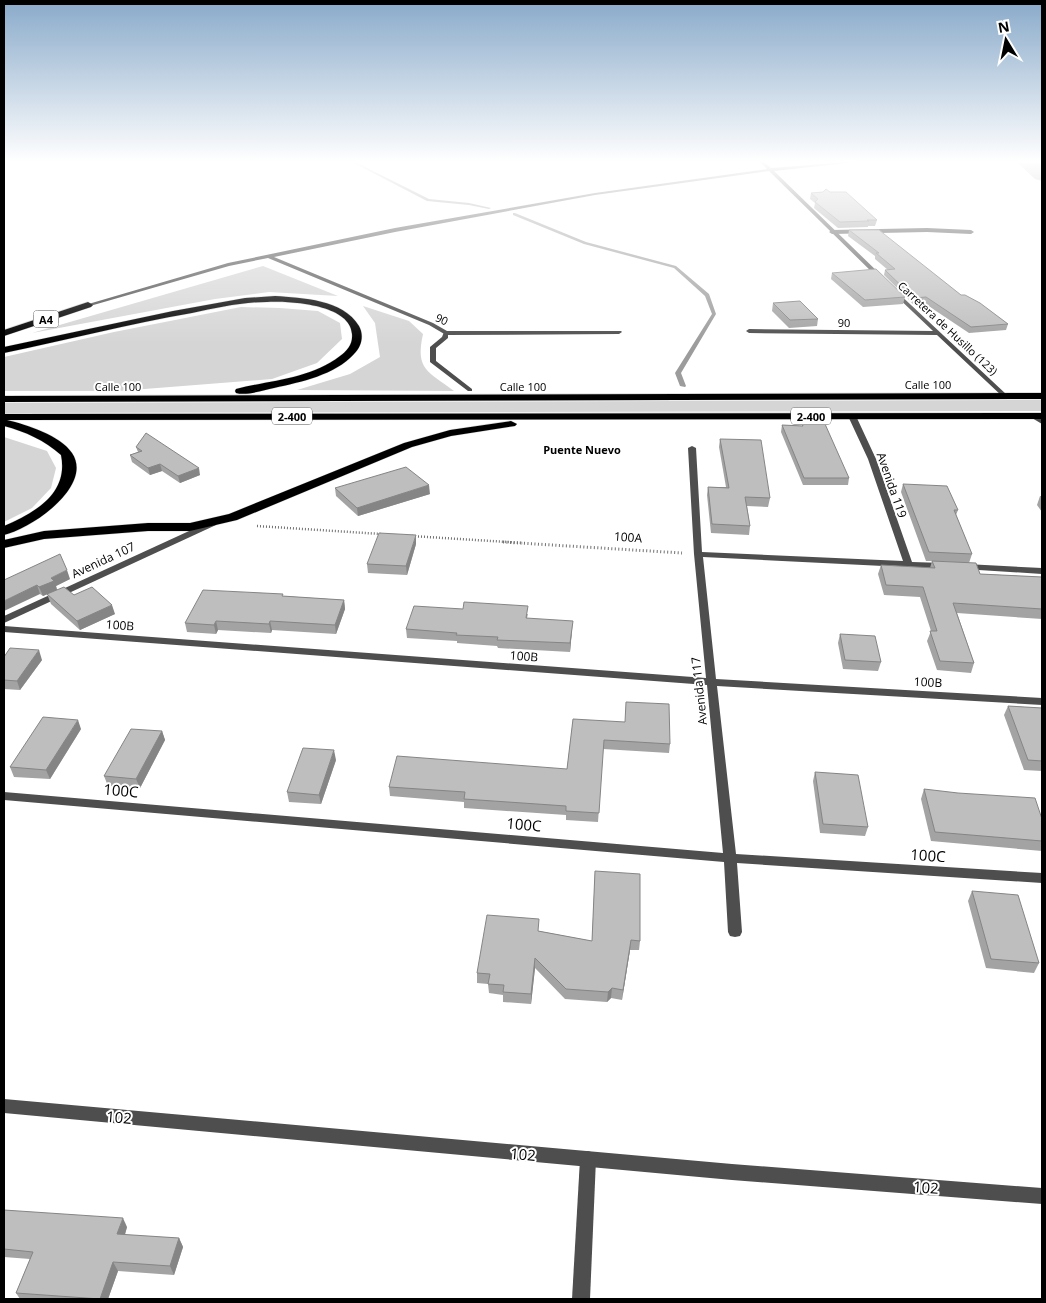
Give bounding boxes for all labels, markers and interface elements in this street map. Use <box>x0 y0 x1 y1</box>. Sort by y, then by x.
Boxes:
north arrow <box>981 15 1031 65</box>
text: N <box>996 16 1011 37</box>
street label: Carretera de Husillo (123) <box>895 278 1001 378</box>
road number: A4 <box>34 310 58 328</box>
street label: 90 <box>433 310 451 328</box>
street label: 90 <box>838 315 850 330</box>
street label: Calle 100 <box>905 377 951 392</box>
street label: Calle 100 <box>95 379 141 394</box>
street label: Calle 100 <box>500 379 546 394</box>
road number: 2-400 <box>272 408 312 424</box>
road number: 2-400 <box>791 408 831 424</box>
district label: Puente Nuevo <box>543 442 621 457</box>
street label: Avenida 119 <box>873 450 911 520</box>
street label: 100A <box>613 528 643 546</box>
street label: Avenida 107 <box>68 538 138 582</box>
street label: 100B <box>105 616 135 634</box>
street label: 100B <box>509 647 539 665</box>
street label: Avenida 117 <box>687 656 711 726</box>
street label: 100B <box>913 673 943 691</box>
street label: 100C <box>103 779 139 801</box>
street label: 100C <box>506 813 542 835</box>
street label: 100C <box>910 844 946 866</box>
street label: 102 <box>105 1106 133 1128</box>
street label: 102 <box>509 1143 537 1165</box>
street label: 102 <box>912 1176 940 1198</box>

